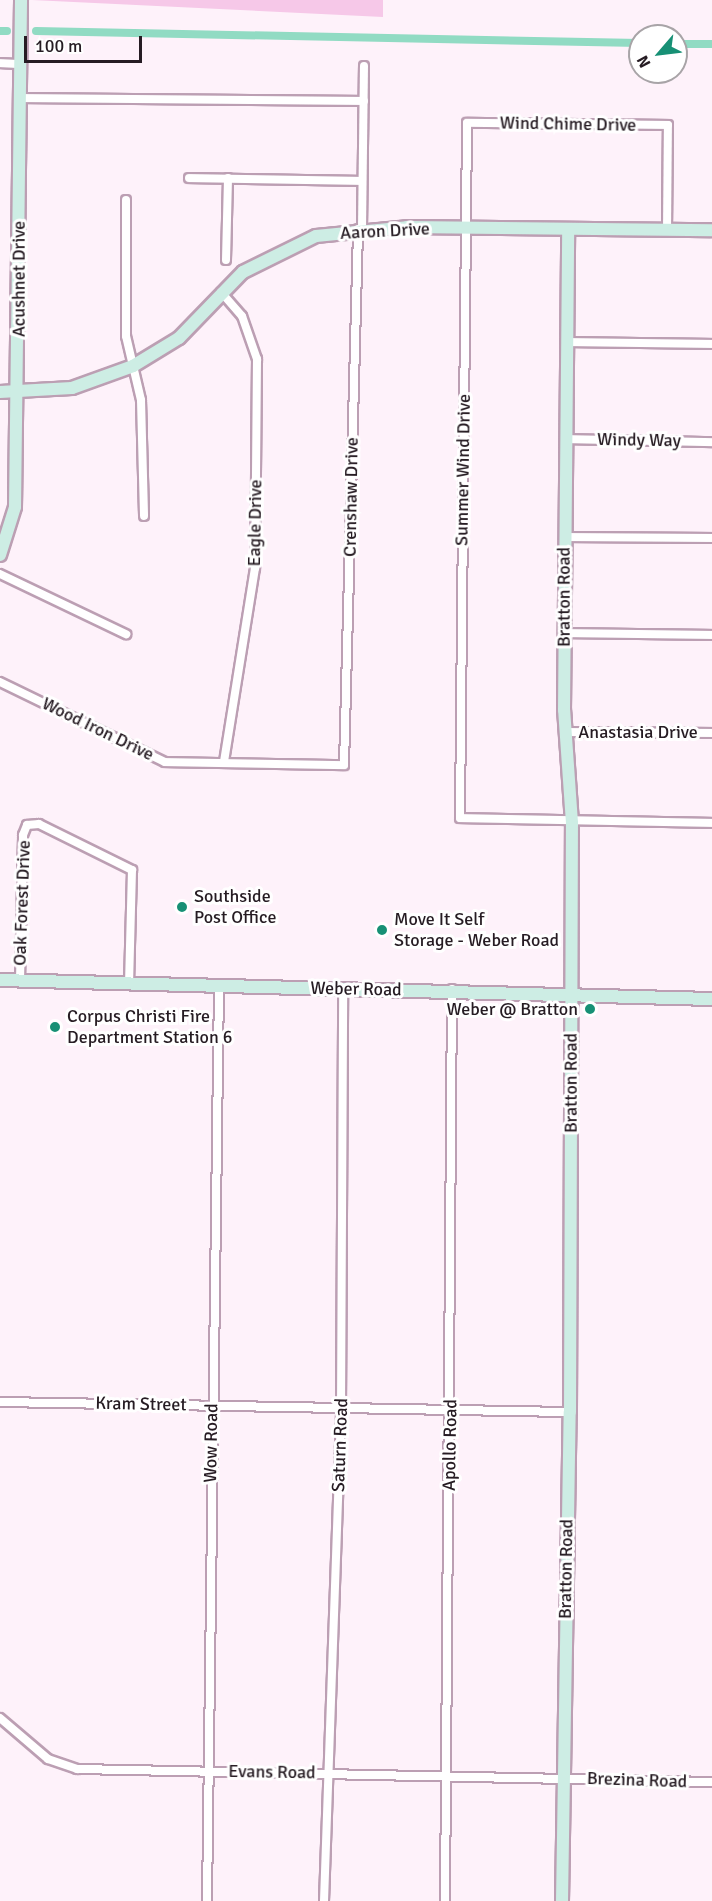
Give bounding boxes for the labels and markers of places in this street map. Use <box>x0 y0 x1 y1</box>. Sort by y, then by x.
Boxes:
place label: Southside Post Office <box>194 886 276 928</box>
marker: Southside Post Office <box>175 900 189 914</box>
place label: Move It Self Storage - Weber Road <box>394 909 559 952</box>
marker: Move It Self Storage - Weber Road <box>375 923 389 937</box>
place label: Weber @ Bratton <box>447 998 578 1020</box>
marker: Weber @ Bratton <box>583 1002 597 1016</box>
place label: Corpus Christi Fire Department Station 6 <box>67 1006 232 1048</box>
marker: Corpus Christi Fire Department Station 6 <box>48 1020 62 1034</box>

